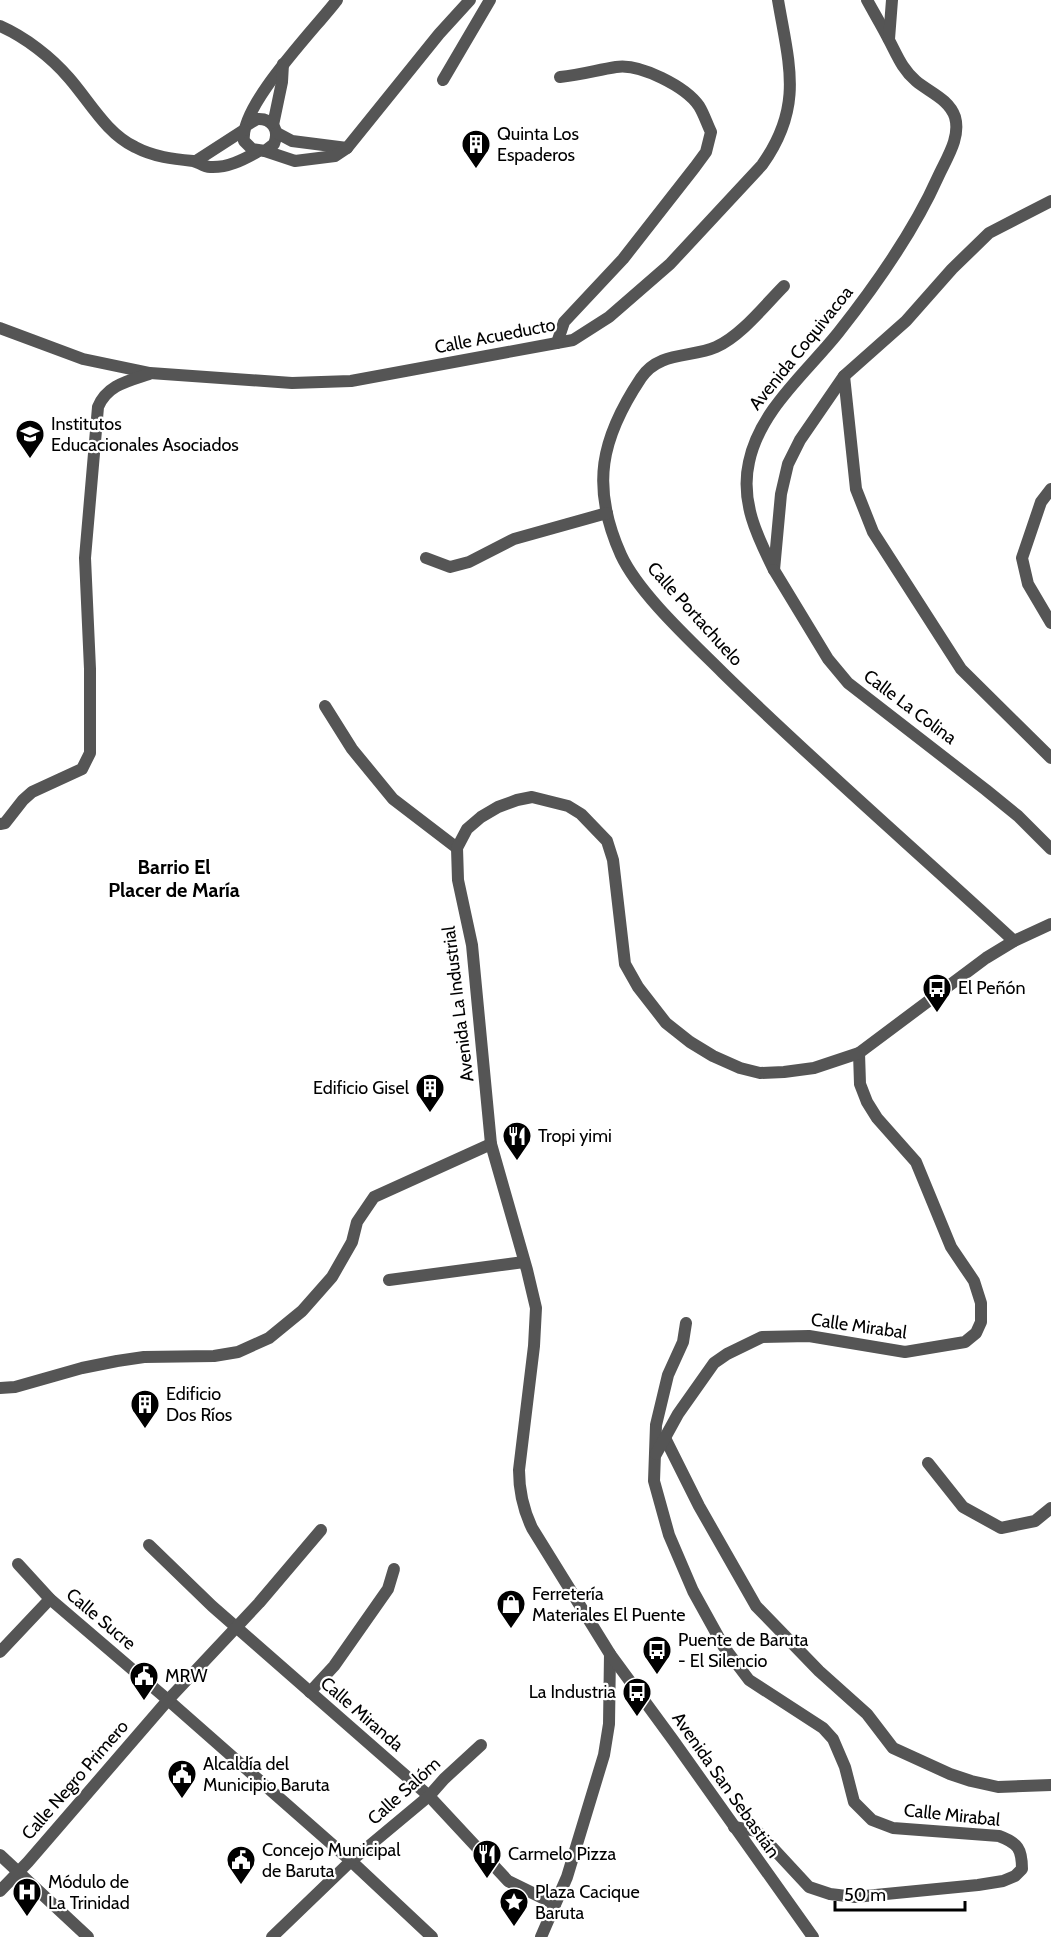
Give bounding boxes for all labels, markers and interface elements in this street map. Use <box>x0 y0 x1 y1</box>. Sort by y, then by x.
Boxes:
place label: Quinta Los Espaderos <box>497 123 579 166</box>
building icon: Quinta Los Espaderos <box>460 128 492 170</box>
street label: Avenida Coquivacoa <box>744 281 858 414</box>
street label: Calle Acueducto <box>433 313 557 358</box>
place label: Institutos Educacionales Asociados <box>51 413 239 456</box>
school or university icon: Institutos Educacionales Asociados <box>14 418 46 460</box>
street label: Calle Portachuelo <box>643 557 748 671</box>
street label: Calle La Colina <box>859 665 961 749</box>
district label: Barrio El Placer de María <box>108 855 240 902</box>
street label: Avenida La Industrial <box>437 924 478 1083</box>
bus stop icon: El Peñón <box>921 972 953 1014</box>
place label: El Peñón <box>958 977 1026 999</box>
building icon: Edificio Gisel <box>414 1072 446 1114</box>
place label: Edificio Gisel <box>313 1077 410 1099</box>
restaurant icon: Tropi yimi <box>501 1120 533 1162</box>
place label: Tropi yimi <box>538 1125 612 1147</box>
street label: Calle Mirabal <box>810 1308 909 1344</box>
place label: Edificio Dos Ríos <box>166 1383 232 1426</box>
building icon: Edificio Dos Ríos <box>129 1388 161 1430</box>
place label: Ferretería Materiales El Puente <box>532 1583 685 1626</box>
street label: Calle Sucre <box>62 1584 140 1654</box>
shop icon: Ferretería Materiales El Puente <box>495 1588 527 1630</box>
place label: Puente de Baruta - El Silencio <box>678 1629 809 1672</box>
bus stop icon: Puente de Baruta - El Silencio <box>641 1634 673 1676</box>
public building icon: MRW <box>128 1660 160 1702</box>
place label: MRW <box>165 1665 207 1687</box>
street label: Calle Miranda <box>316 1672 408 1756</box>
bus stop icon: La Industria <box>621 1676 653 1718</box>
place label: La Industria <box>529 1681 616 1703</box>
street label: Avenida San Sebastián <box>667 1708 785 1862</box>
street label: Calle Negro Primero <box>17 1716 133 1844</box>
place label: Alcaldía del Municipio Baruta <box>203 1753 330 1796</box>
street label: Calle Salóm <box>363 1753 445 1829</box>
public building icon: Alcaldía del Municipio Baruta <box>166 1758 198 1800</box>
street label: Calle Mirabal <box>903 1799 1002 1831</box>
restaurant icon: Carmelo Pizza <box>471 1838 503 1880</box>
place label: Concejo Municipal de Baruta <box>262 1839 401 1882</box>
place label: Carmelo Pizza <box>508 1843 616 1865</box>
public building icon: Concejo Municipal de Baruta <box>225 1844 257 1886</box>
place label: Módulo de La Trinidad <box>48 1871 130 1914</box>
scale bar <box>835 1874 966 1912</box>
hospital icon: Módulo de La Trinidad <box>11 1876 43 1918</box>
place label: Plaza Cacique Baruta <box>535 1881 640 1924</box>
text: 50 m <box>844 1884 886 1906</box>
place icon: Plaza Cacique Baruta <box>498 1886 530 1928</box>

